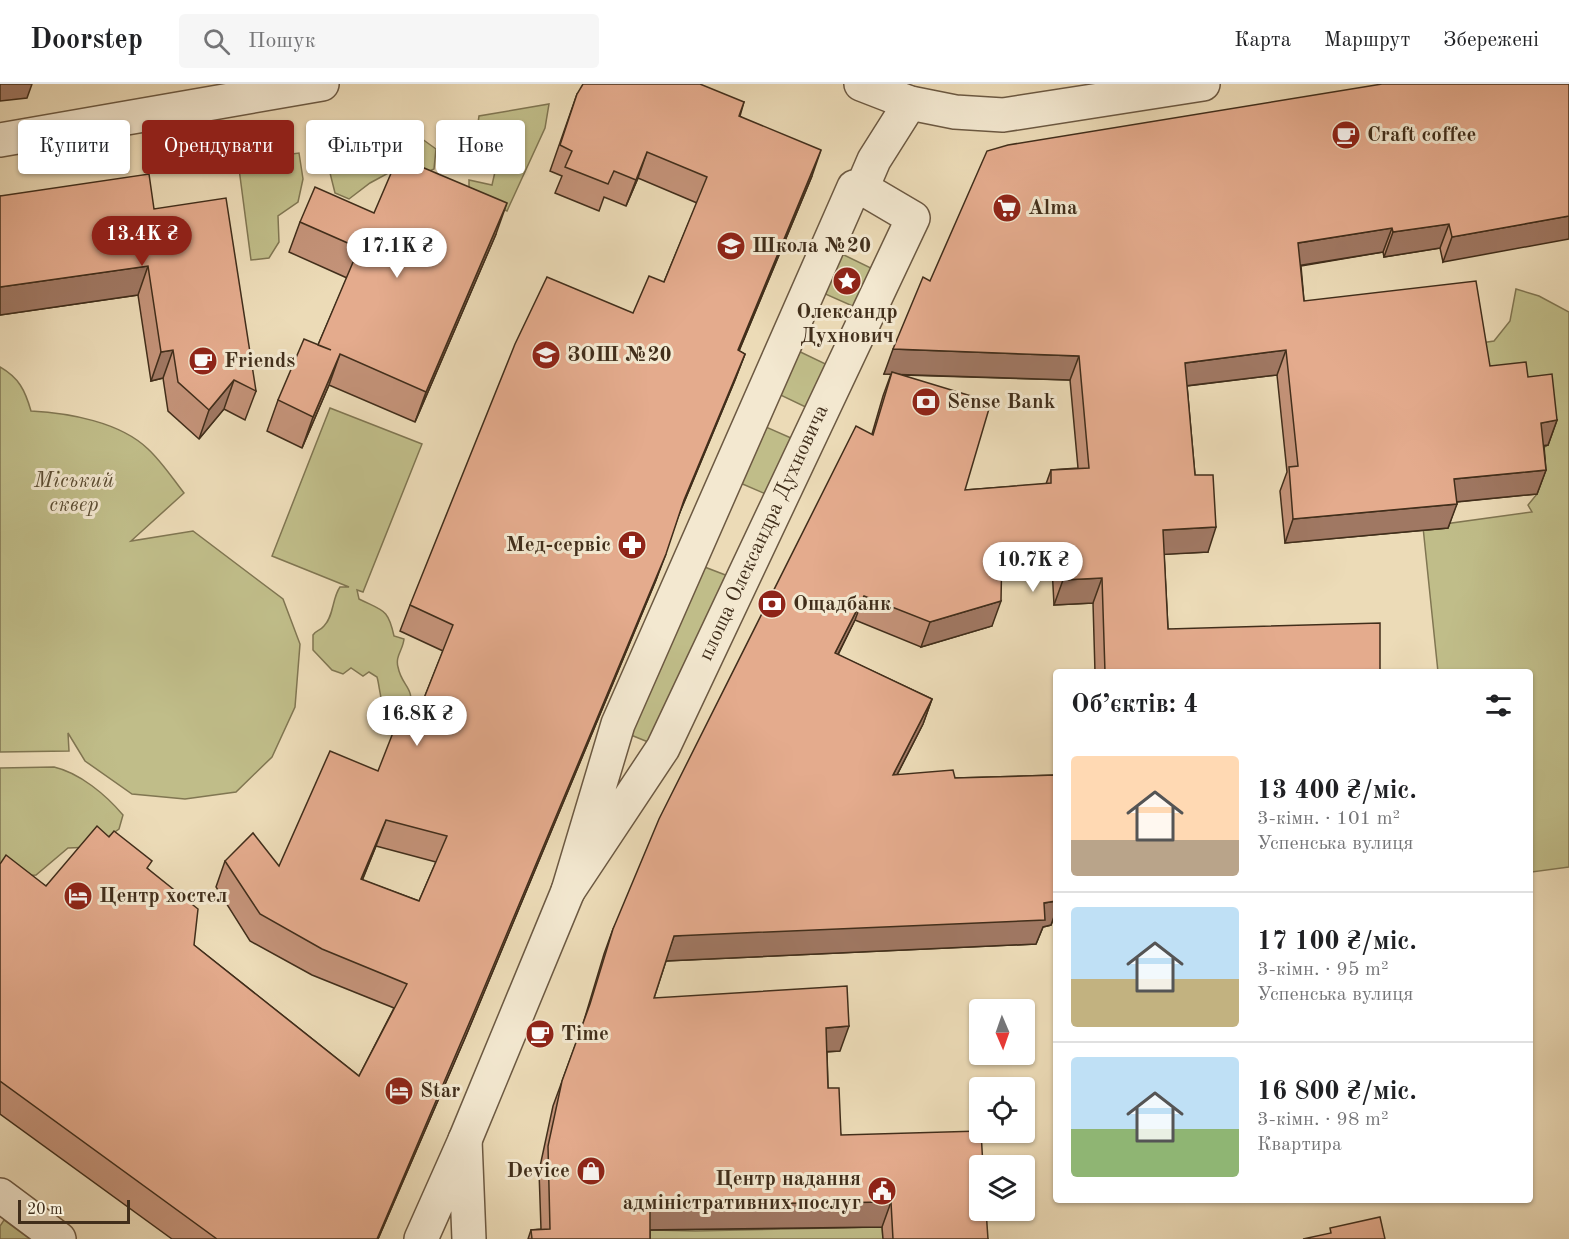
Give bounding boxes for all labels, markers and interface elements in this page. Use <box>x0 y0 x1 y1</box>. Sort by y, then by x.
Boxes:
search box <box>179 14 599 68</box>
icon: search <box>200 25 233 58</box>
text: Doorstep <box>30 27 143 55</box>
text: Пошук <box>248 30 316 52</box>
text: Карта <box>1234 30 1291 51</box>
text: Маршрут <box>1324 30 1410 51</box>
text: Збережені <box>1443 30 1539 51</box>
cafe icon: Craft coffee <box>1330 119 1362 151</box>
chip: Купити <box>18 120 130 174</box>
chip: Орендувати <box>142 120 294 174</box>
chip: Фільтри <box>306 120 424 174</box>
chip: Нове <box>436 120 525 174</box>
place label: Craft coffee <box>1367 125 1476 146</box>
supermarket icon: Alma <box>991 192 1023 224</box>
place label: Alma <box>1028 198 1078 219</box>
pin: 13.4K ₴ <box>87 216 197 267</box>
text: 13.4K ₴ <box>106 225 178 245</box>
pin: 17.1K ₴ <box>342 228 452 279</box>
school or university icon: Школа №20 <box>715 230 747 262</box>
place label: Школа №20 <box>752 236 871 257</box>
text: 17.1K ₴ <box>361 237 433 257</box>
place icon: Олександр Духнович <box>831 265 863 297</box>
place label: Олександр Духнович <box>796 302 898 347</box>
school or university icon: ЗОШ №20 <box>530 339 562 371</box>
cafe icon: Friends <box>187 345 219 377</box>
place label: ЗОШ №20 <box>567 345 672 366</box>
place label: Friends <box>224 351 295 372</box>
bank icon: Sense Bank <box>910 386 942 418</box>
place label: Sense Bank <box>947 392 1056 413</box>
street label: площа Олександра Духновича <box>695 402 833 664</box>
park label: Міський сквер <box>33 471 114 516</box>
pharmacy icon: Мед-сервіс <box>616 529 648 561</box>
place label: Мед-сервіс <box>506 535 611 556</box>
pin: 10.7K ₴ <box>978 542 1088 593</box>
text: 10.7K ₴ <box>997 551 1069 571</box>
bank icon: Ощадбанк <box>756 588 788 620</box>
place label: Ощадбанк <box>793 594 891 615</box>
icon: filters <box>1482 689 1515 722</box>
text: Об’єктів: 4 <box>1071 692 1198 718</box>
pin: 16.8K ₴ <box>362 696 472 747</box>
text: 16.8K ₴ <box>381 705 453 725</box>
text: 13 400 ₴/міс. <box>1257 778 1417 804</box>
icon: home <box>1119 780 1191 852</box>
text: 3-кімн. · 101 m² <box>1257 809 1400 829</box>
text: Успенська вулиця <box>1257 834 1414 854</box>
hotel icon: Центр хостел <box>62 880 94 912</box>
place label: Центр хостел <box>99 886 227 907</box>
text: 17 100 ₴/міс. <box>1257 929 1417 955</box>
icon: home <box>1119 931 1191 1003</box>
text: 3-кімн. · 95 m² <box>1257 960 1389 980</box>
text: Успенська вулиця <box>1257 985 1414 1005</box>
north arrow <box>969 999 1035 1065</box>
map controls <box>969 999 1035 1221</box>
cafe icon: Time <box>524 1018 556 1050</box>
place label: Time <box>561 1024 609 1045</box>
hotel icon: Star <box>383 1075 415 1107</box>
button: locate <box>969 1077 1035 1143</box>
text: 16 800 ₴/міс. <box>1257 1079 1417 1105</box>
place label: Star <box>420 1081 460 1102</box>
icon: home <box>1119 1081 1191 1153</box>
text: 3-кімн. · 98 m² <box>1257 1110 1389 1130</box>
text: Квартира <box>1257 1135 1342 1155</box>
shop icon: Device <box>575 1155 607 1187</box>
button: layers <box>969 1155 1035 1221</box>
place label: Device <box>506 1161 570 1182</box>
place label: Центр надання адміністративних послуг <box>623 1169 861 1214</box>
public building icon: Центр надання адміністративних послуг <box>866 1175 898 1207</box>
scale bar <box>18 1197 130 1224</box>
text: 20 m <box>27 1202 63 1218</box>

